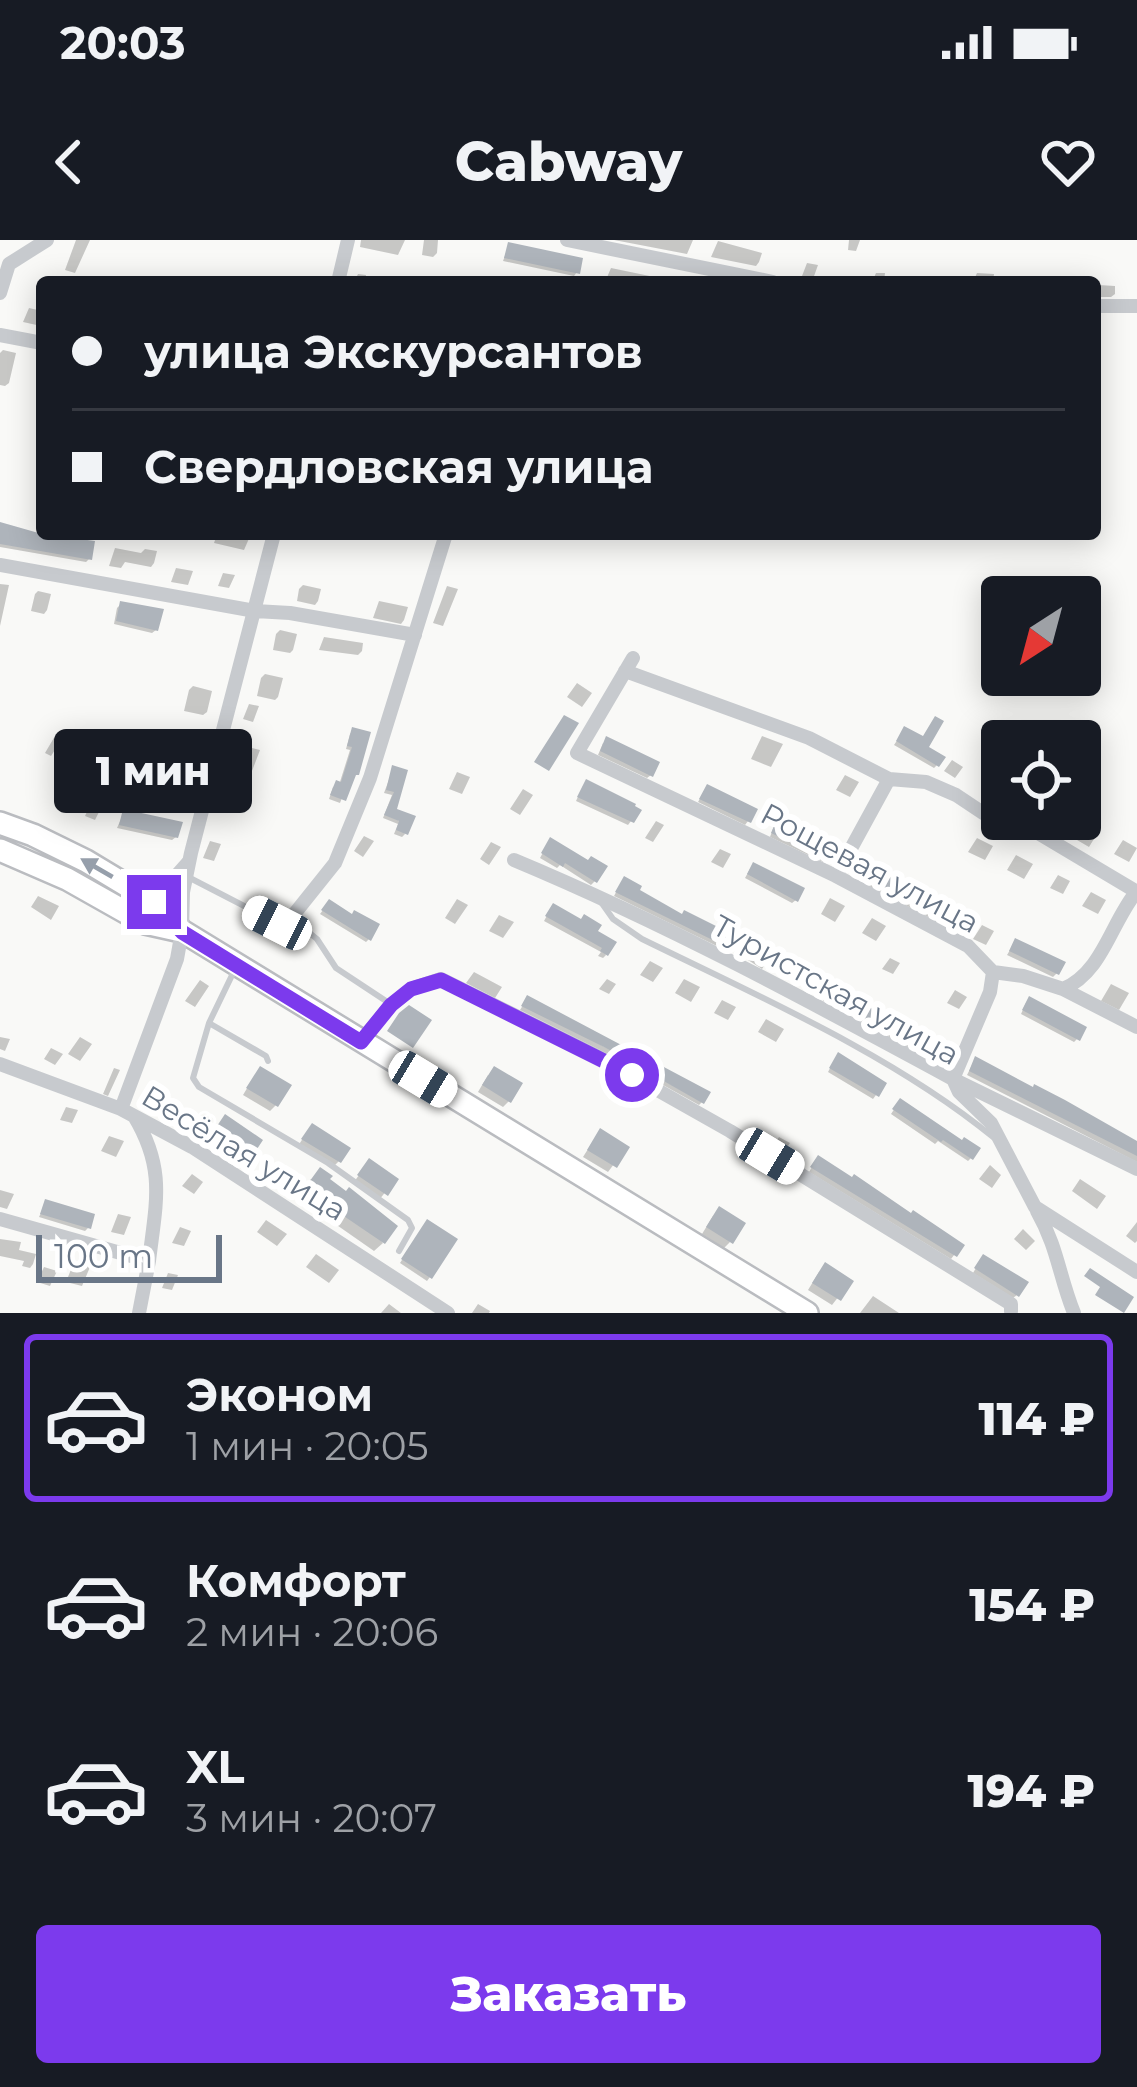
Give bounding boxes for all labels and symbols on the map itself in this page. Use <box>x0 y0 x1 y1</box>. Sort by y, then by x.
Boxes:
north arrow <box>981 576 1101 696</box>
callout: 1 мин <box>55 728 253 812</box>
street label: Рощевая улица <box>755 795 985 941</box>
one-way arrow <box>80 858 114 879</box>
route end <box>127 875 181 929</box>
car <box>237 891 317 955</box>
street label: Туристская улица <box>706 907 966 1073</box>
car <box>383 1045 463 1113</box>
route start <box>605 1048 659 1102</box>
street label: Весёлая улица <box>135 1077 353 1229</box>
car <box>730 1122 810 1190</box>
scale bar <box>36 1229 222 1282</box>

